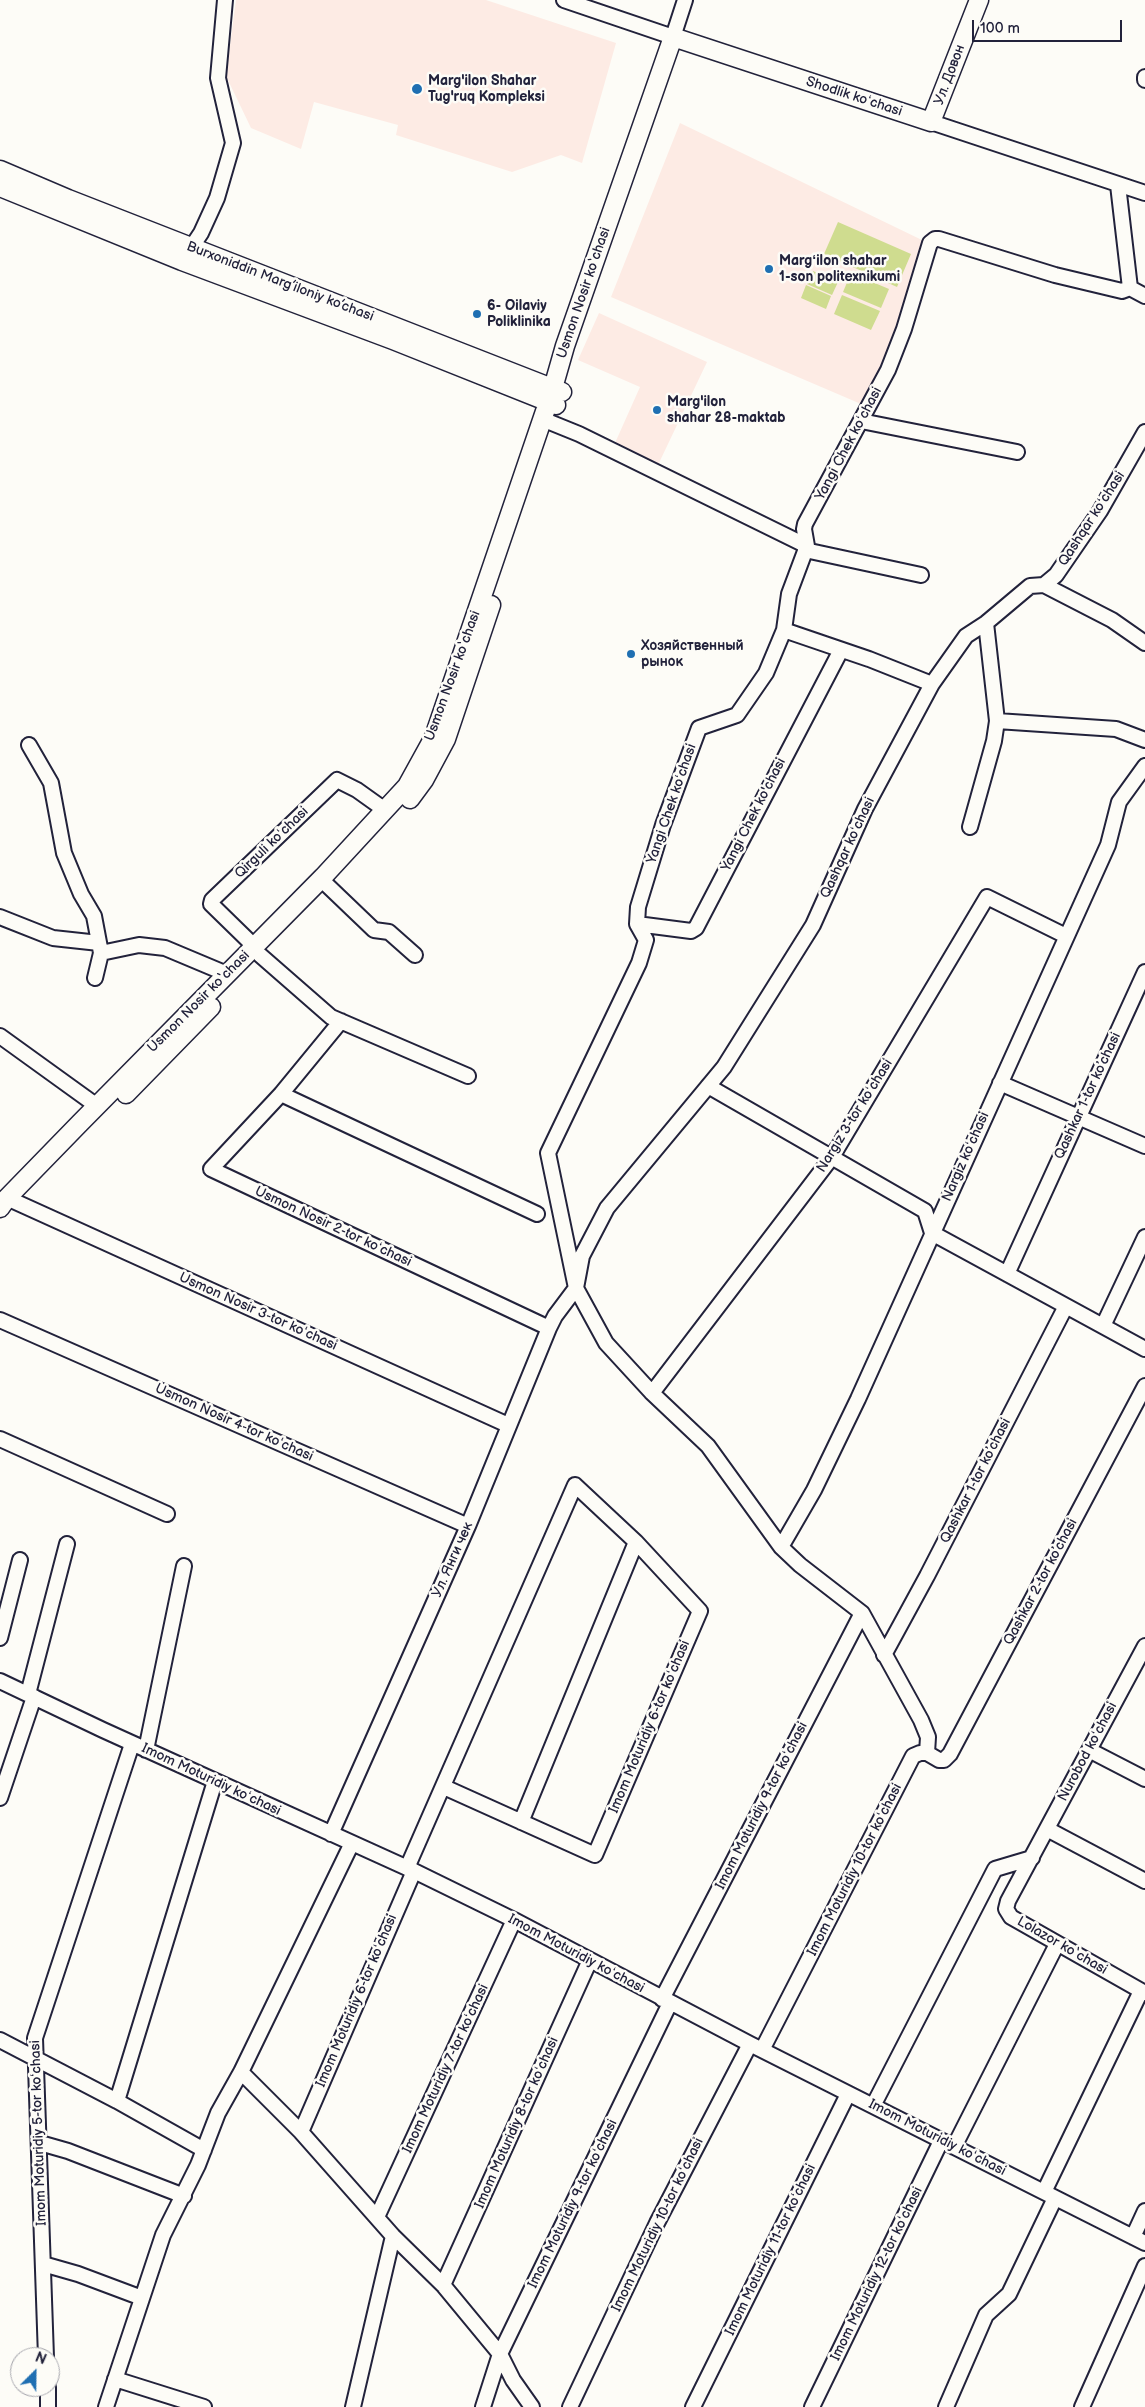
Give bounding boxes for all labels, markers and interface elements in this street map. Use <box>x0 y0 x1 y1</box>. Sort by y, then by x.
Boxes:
scale bar <box>975 10 1125 42</box>
text: 100 m <box>980 19 1020 38</box>
street label: Ул. Довон <box>931 42 969 108</box>
place label: Marg'ilon Shahar Tug'ruq Kompleksi <box>428 73 545 105</box>
street label: Shodlik koʻchasi <box>804 74 904 120</box>
marker: Marg'ilon Shahar Tug'ruq Kompleksi <box>410 82 424 96</box>
street label: Usmon Nosir ko‘chasi <box>554 225 614 361</box>
street label: Burxoniddin Marg’iloniy ko’chasi <box>184 238 376 326</box>
place label: Margʻilon shahar 1-son politexnikumi <box>779 253 900 286</box>
marker: Margʻilon shahar 1-son politexnikumi <box>763 263 775 275</box>
place label: 6- Oilaviy Poliklinika <box>487 298 551 331</box>
marker: 6- Oilaviy Poliklinika <box>471 308 483 320</box>
street label: Yangi Chek koʻchasi <box>812 385 886 503</box>
place label: Marg'ilon shahar 28-maktab <box>667 394 785 427</box>
marker: Marg'ilon shahar 28-maktab <box>651 404 663 416</box>
street label: Qashqar koʻchasi <box>1055 469 1129 569</box>
street label: Usmon Nosir ko‘chasi <box>422 608 484 744</box>
place label: Хозяйственный рынок <box>641 638 744 670</box>
marker: Хозяйственный рынок <box>625 648 637 660</box>
street label: Yangi Chek koʻchasi <box>644 742 700 866</box>
street label: Yangi Chek ko'chasi <box>718 755 790 875</box>
street label: Qashqar koʻchasi <box>817 795 879 901</box>
street label: Qirguli koʻchasi <box>232 804 312 882</box>
street label: Usmon Nosir ko‘chasi <box>144 947 254 1057</box>
street label: Qashkar 1-tor koʼchasi <box>1051 1030 1125 1162</box>
street label: Nargiz 3-tor koʻchasi <box>813 1056 897 1176</box>
street label: Nargiz koʻchasi <box>939 1110 993 1204</box>
street label: Usmon Nosir 2-tor koʻchasi <box>252 1183 414 1271</box>
street label: Usmon Nosir 3-tor koʻchasi <box>176 1269 340 1355</box>
street label: Usmon Nosir 4-tor koʻchasi <box>152 1381 316 1465</box>
street label: Qashkar 1-tor koʼchasi <box>937 1416 1015 1546</box>
street label: Qashkar 2-tor koʼchasi <box>1001 1516 1081 1648</box>
street label: Ул. Янги чек <box>429 1520 477 1600</box>
street label: Imom Moturidiy 6-tor koʻchasi <box>606 1638 694 1816</box>
street label: Nurobod koʻchasi <box>1055 1700 1121 1804</box>
street label: Imom Moturidiy 9-tor koʻchasi <box>712 1719 812 1893</box>
street label: Imom Moturidiy koʻchasi <box>139 1740 283 1820</box>
street label: Imom Moturidiy 10-tor koʻchasi <box>804 1781 906 1959</box>
street label: Imom Moturidiy koʻchasi <box>505 1911 647 1997</box>
street label: Imom Moturidiy 6-tor koʻchasi <box>313 1912 401 2090</box>
street label: Lolazor ko‘chasi <box>1014 1913 1110 1979</box>
street label: Imom Moturidiy 7-tor koʻchasi <box>399 1982 493 2156</box>
street label: Imom Moturidiy 8-tor koʻchasi <box>472 2035 562 2211</box>
street label: Imom Moturidiy 5-tor koʻchasi <box>27 2040 51 2226</box>
street label: Imom Moturidiy koʻchasi <box>866 2096 1008 2180</box>
street label: Imom Moturidiy 9-tor koʻchasi <box>525 2117 621 2291</box>
street label: Imom Moturidiy 10-tor koʻchasi <box>609 2135 707 2315</box>
street label: Imom Moturidiy 11-tor koʻchasi <box>722 2162 820 2338</box>
street label: Imom Moturidiy 12-tor koʻchasi <box>828 2184 926 2364</box>
north arrow <box>10 2347 60 2397</box>
text: N <box>32 2349 49 2369</box>

